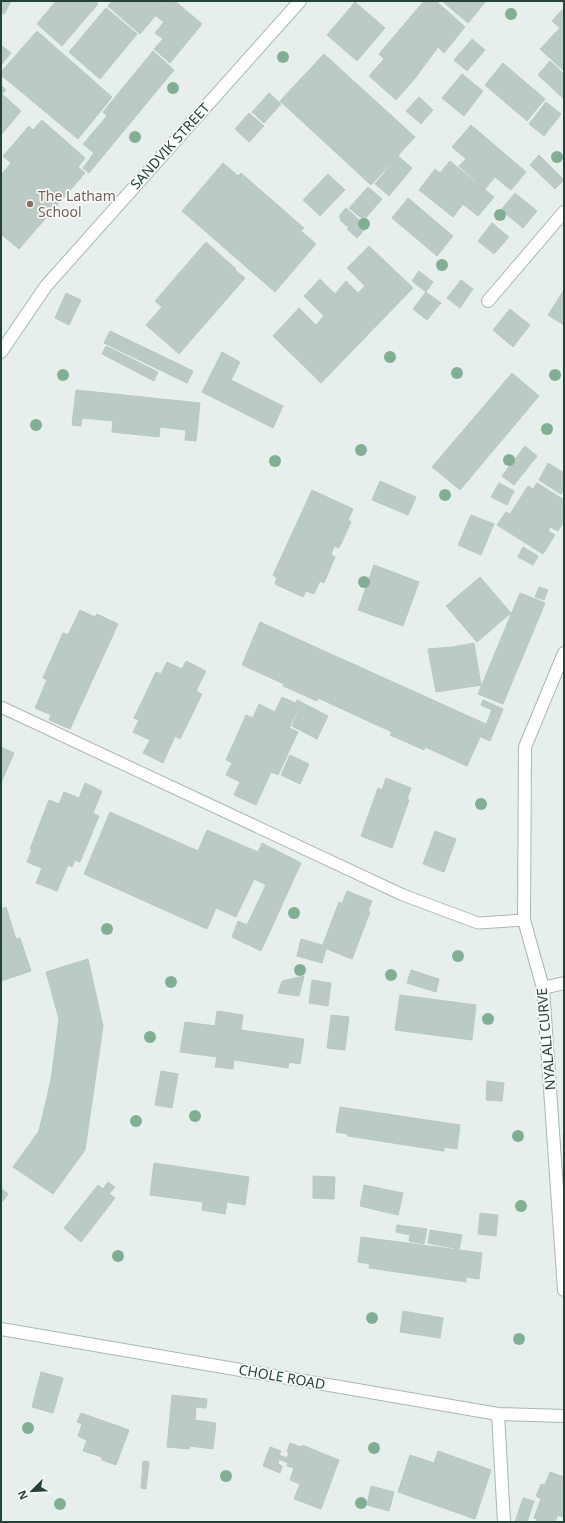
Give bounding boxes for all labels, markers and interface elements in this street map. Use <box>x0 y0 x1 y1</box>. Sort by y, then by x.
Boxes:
street label: SANDVIK STREET <box>126 98 214 193</box>
place label: The Latham School <box>38 186 116 221</box>
marker: The Latham School <box>25 199 35 209</box>
street label: NYALALI CURVE <box>532 987 559 1091</box>
street label: CHOLE ROAD <box>237 1360 327 1393</box>
north arrow <box>12 1471 52 1511</box>
text: N <box>14 1488 31 1502</box>

